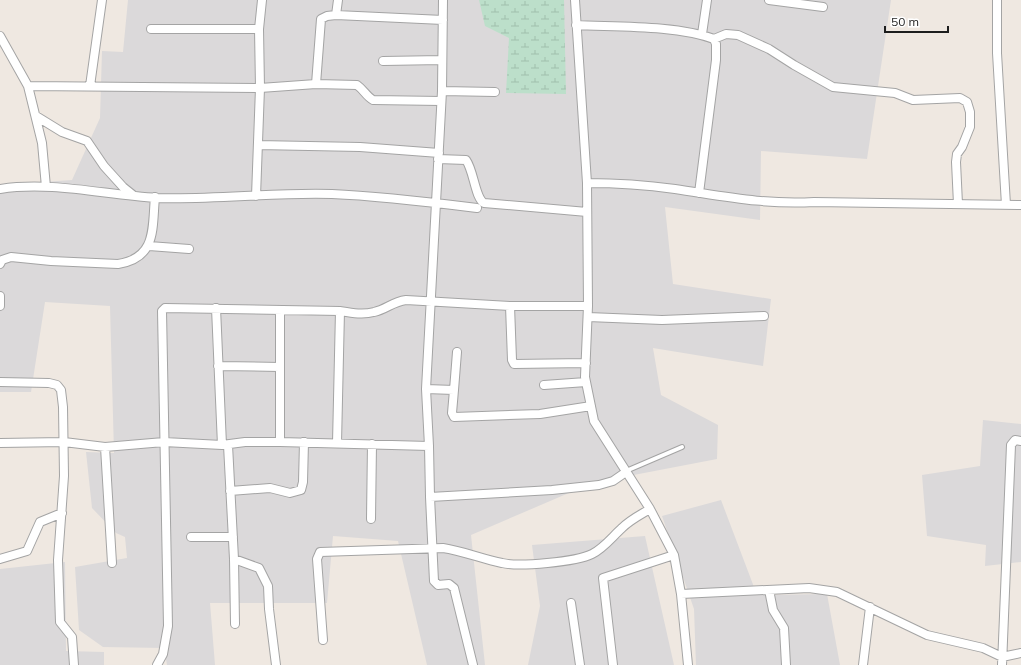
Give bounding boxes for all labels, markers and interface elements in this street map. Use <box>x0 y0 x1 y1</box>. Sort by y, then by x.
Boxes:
scale bar <box>885 8 948 34</box>
text: 50 m <box>891 14 919 29</box>

